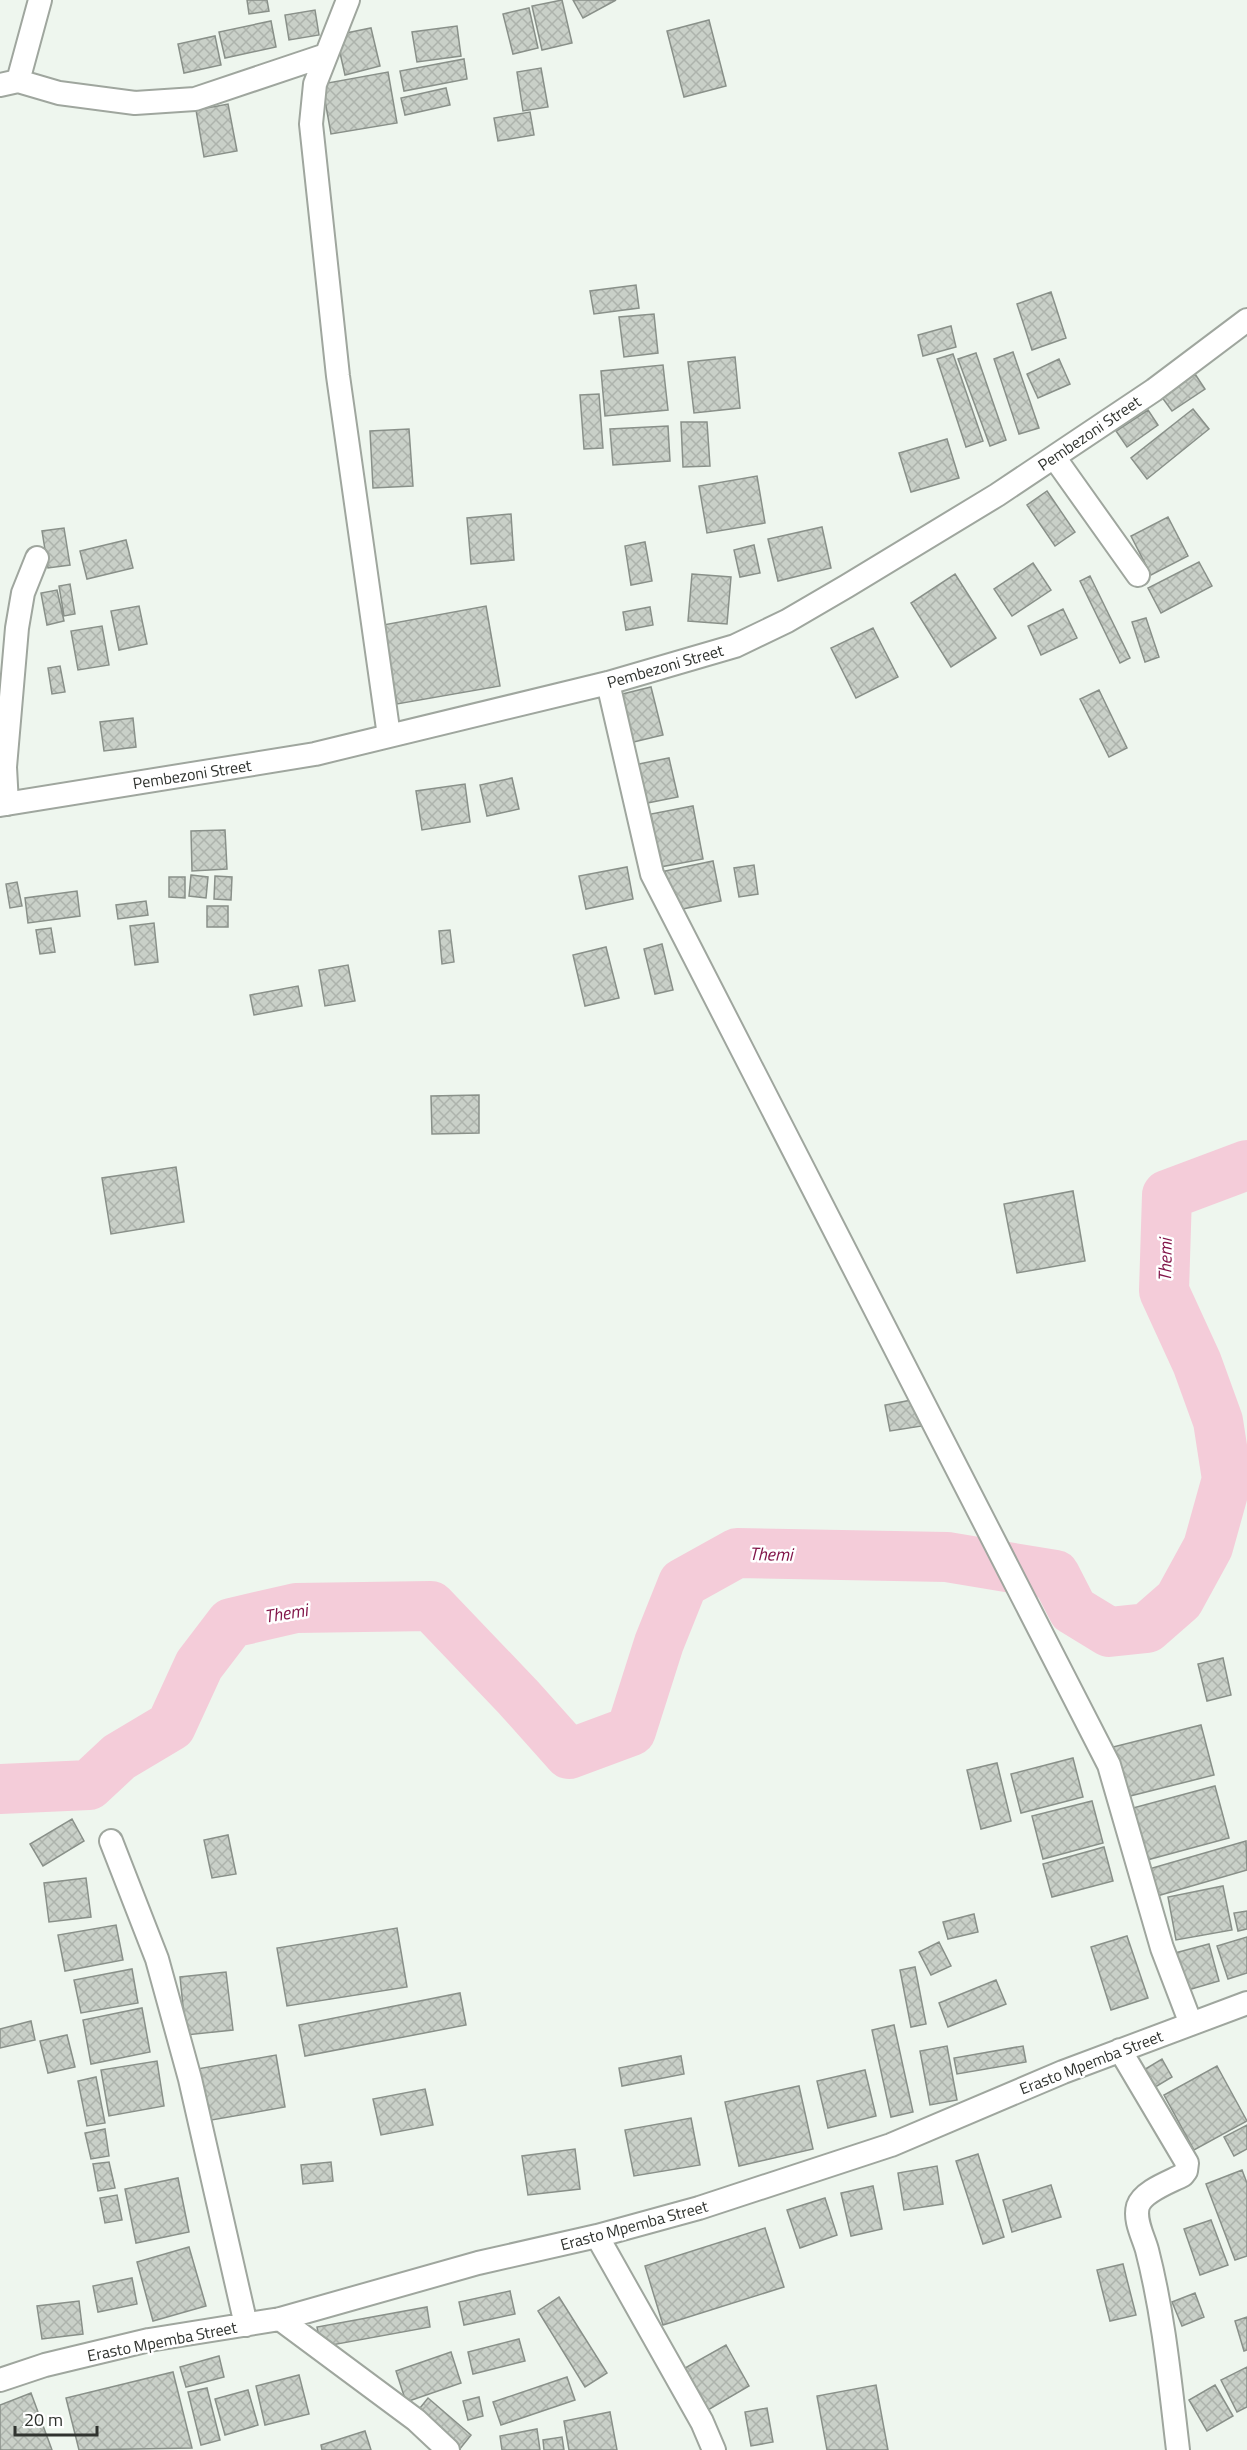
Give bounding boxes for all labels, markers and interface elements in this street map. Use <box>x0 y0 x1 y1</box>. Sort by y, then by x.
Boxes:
street label: Pembezoni Street <box>1033 389 1146 476</box>
street label: Pembezoni Street <box>604 638 726 694</box>
street label: Pembezoni Street <box>131 753 253 795</box>
water label: Themi <box>1151 1236 1179 1282</box>
water label: Themi <box>749 1540 795 1568</box>
water label: Themi <box>262 1596 312 1630</box>
street label: Erasto Mpemba Street <box>1016 2023 1167 2100</box>
street label: Erasto Mpemba Street <box>558 2194 711 2256</box>
street label: Erasto Mpemba Street <box>85 2315 239 2367</box>
scale bar <box>15 2399 98 2437</box>
text: 20 m <box>24 2406 63 2433</box>

